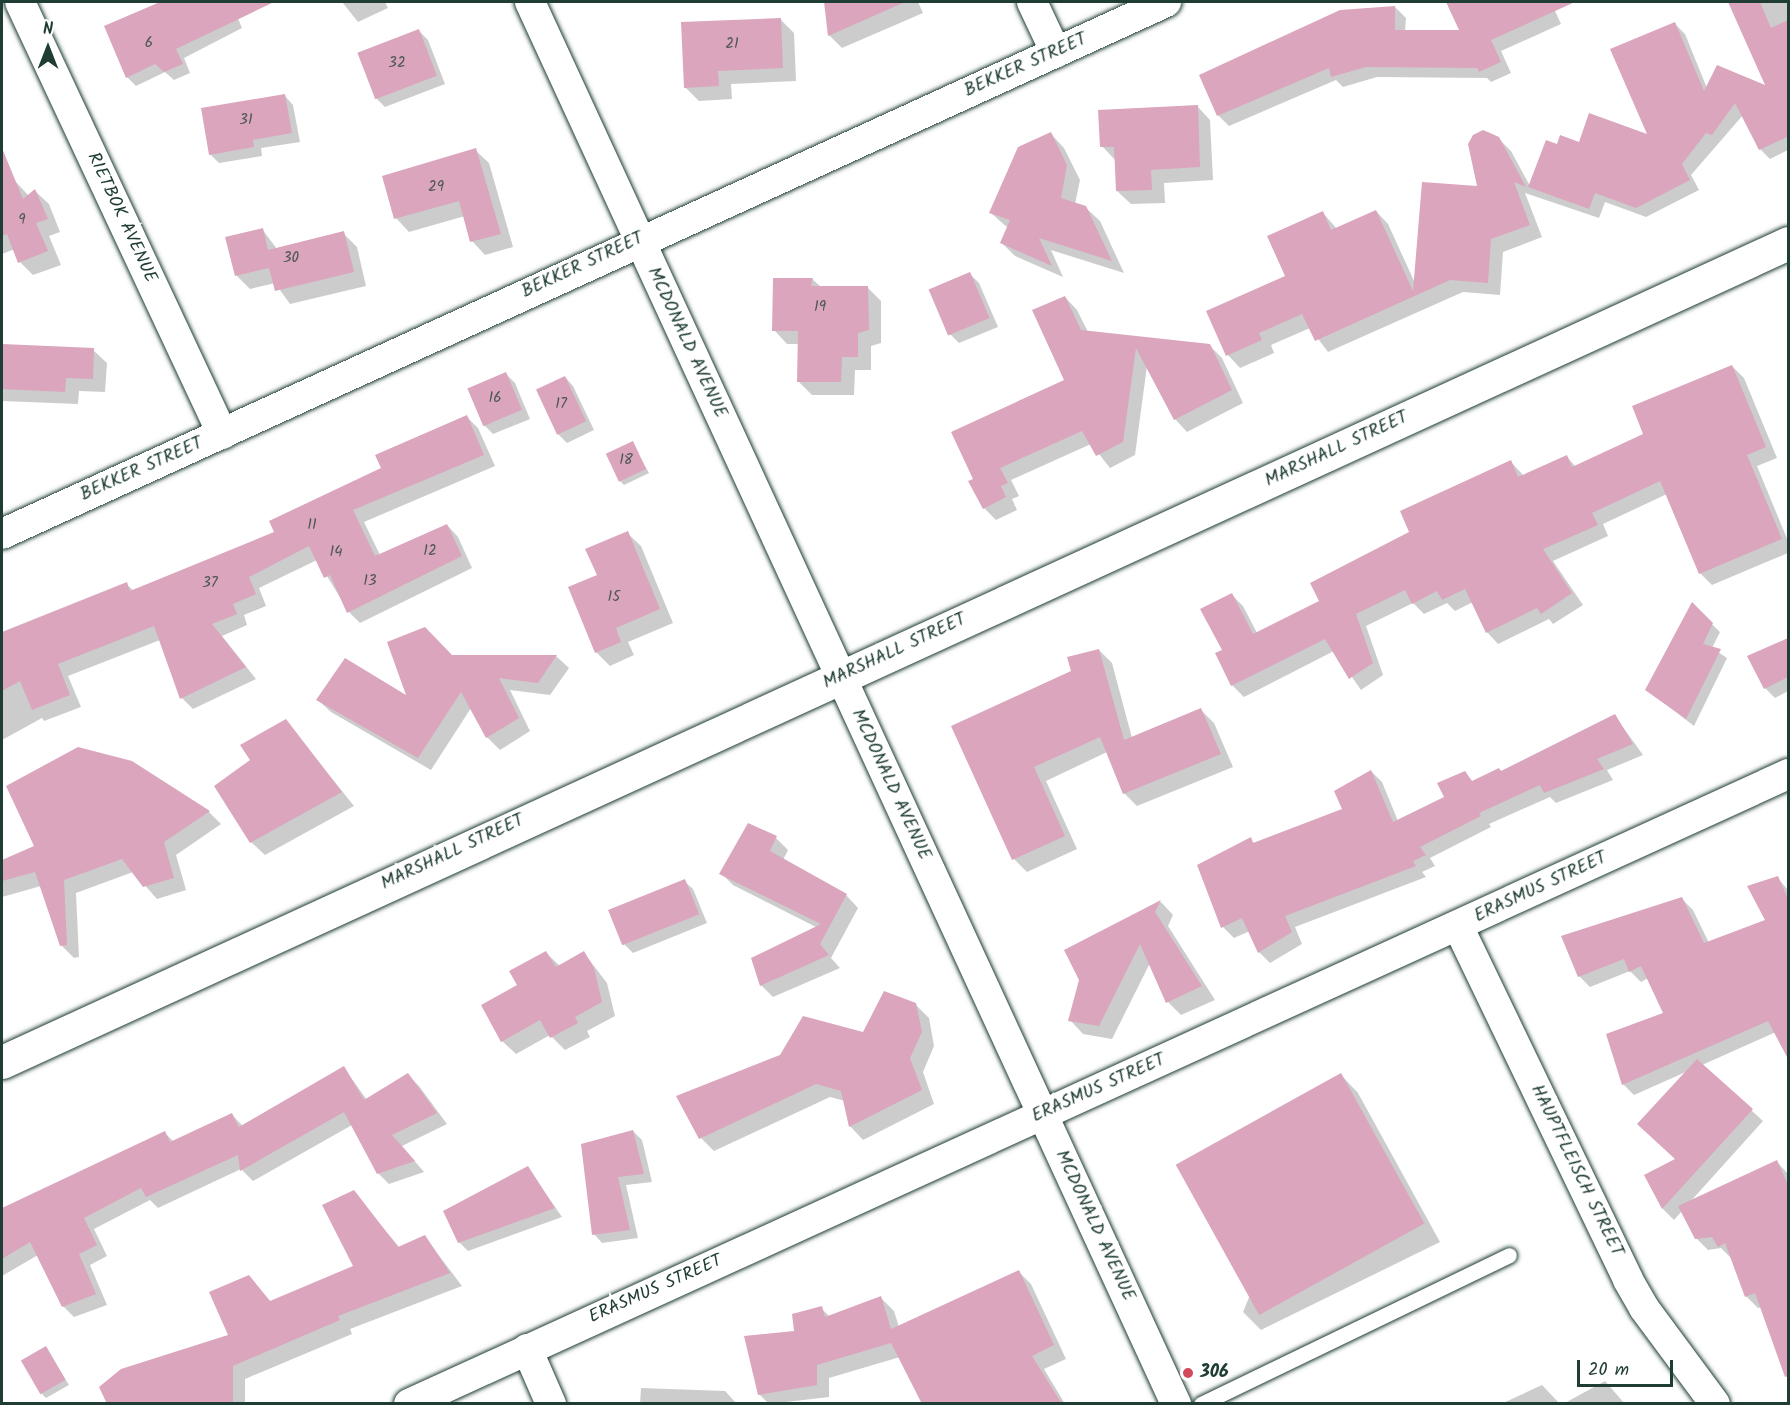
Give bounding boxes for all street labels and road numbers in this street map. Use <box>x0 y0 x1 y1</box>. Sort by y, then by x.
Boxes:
street label: BEKKER STREET <box>961 29 1091 103</box>
street label: RIETBOK AVENUE <box>81 149 161 287</box>
street label: BEKKER STREET <box>519 228 647 304</box>
street label: MCDONALD AVENUE <box>642 264 730 422</box>
street label: MARSHALL STREET <box>1262 407 1412 493</box>
street label: BEKKER STREET <box>77 433 207 507</box>
street label: MARSHALL STREET <box>820 609 970 695</box>
street label: MCDONALD AVENUE <box>846 706 934 864</box>
street label: MARSHALL STREET <box>378 810 528 896</box>
street label: ERASMUS STREET <box>1471 848 1611 928</box>
street label: ERASMUS STREET <box>1029 1050 1169 1128</box>
street label: HAUPTFLEISCH STREET <box>1525 1082 1627 1260</box>
street label: MCDONALD AVENUE <box>1050 1147 1138 1305</box>
street label: ERASMUS STREET <box>586 1251 726 1329</box>

